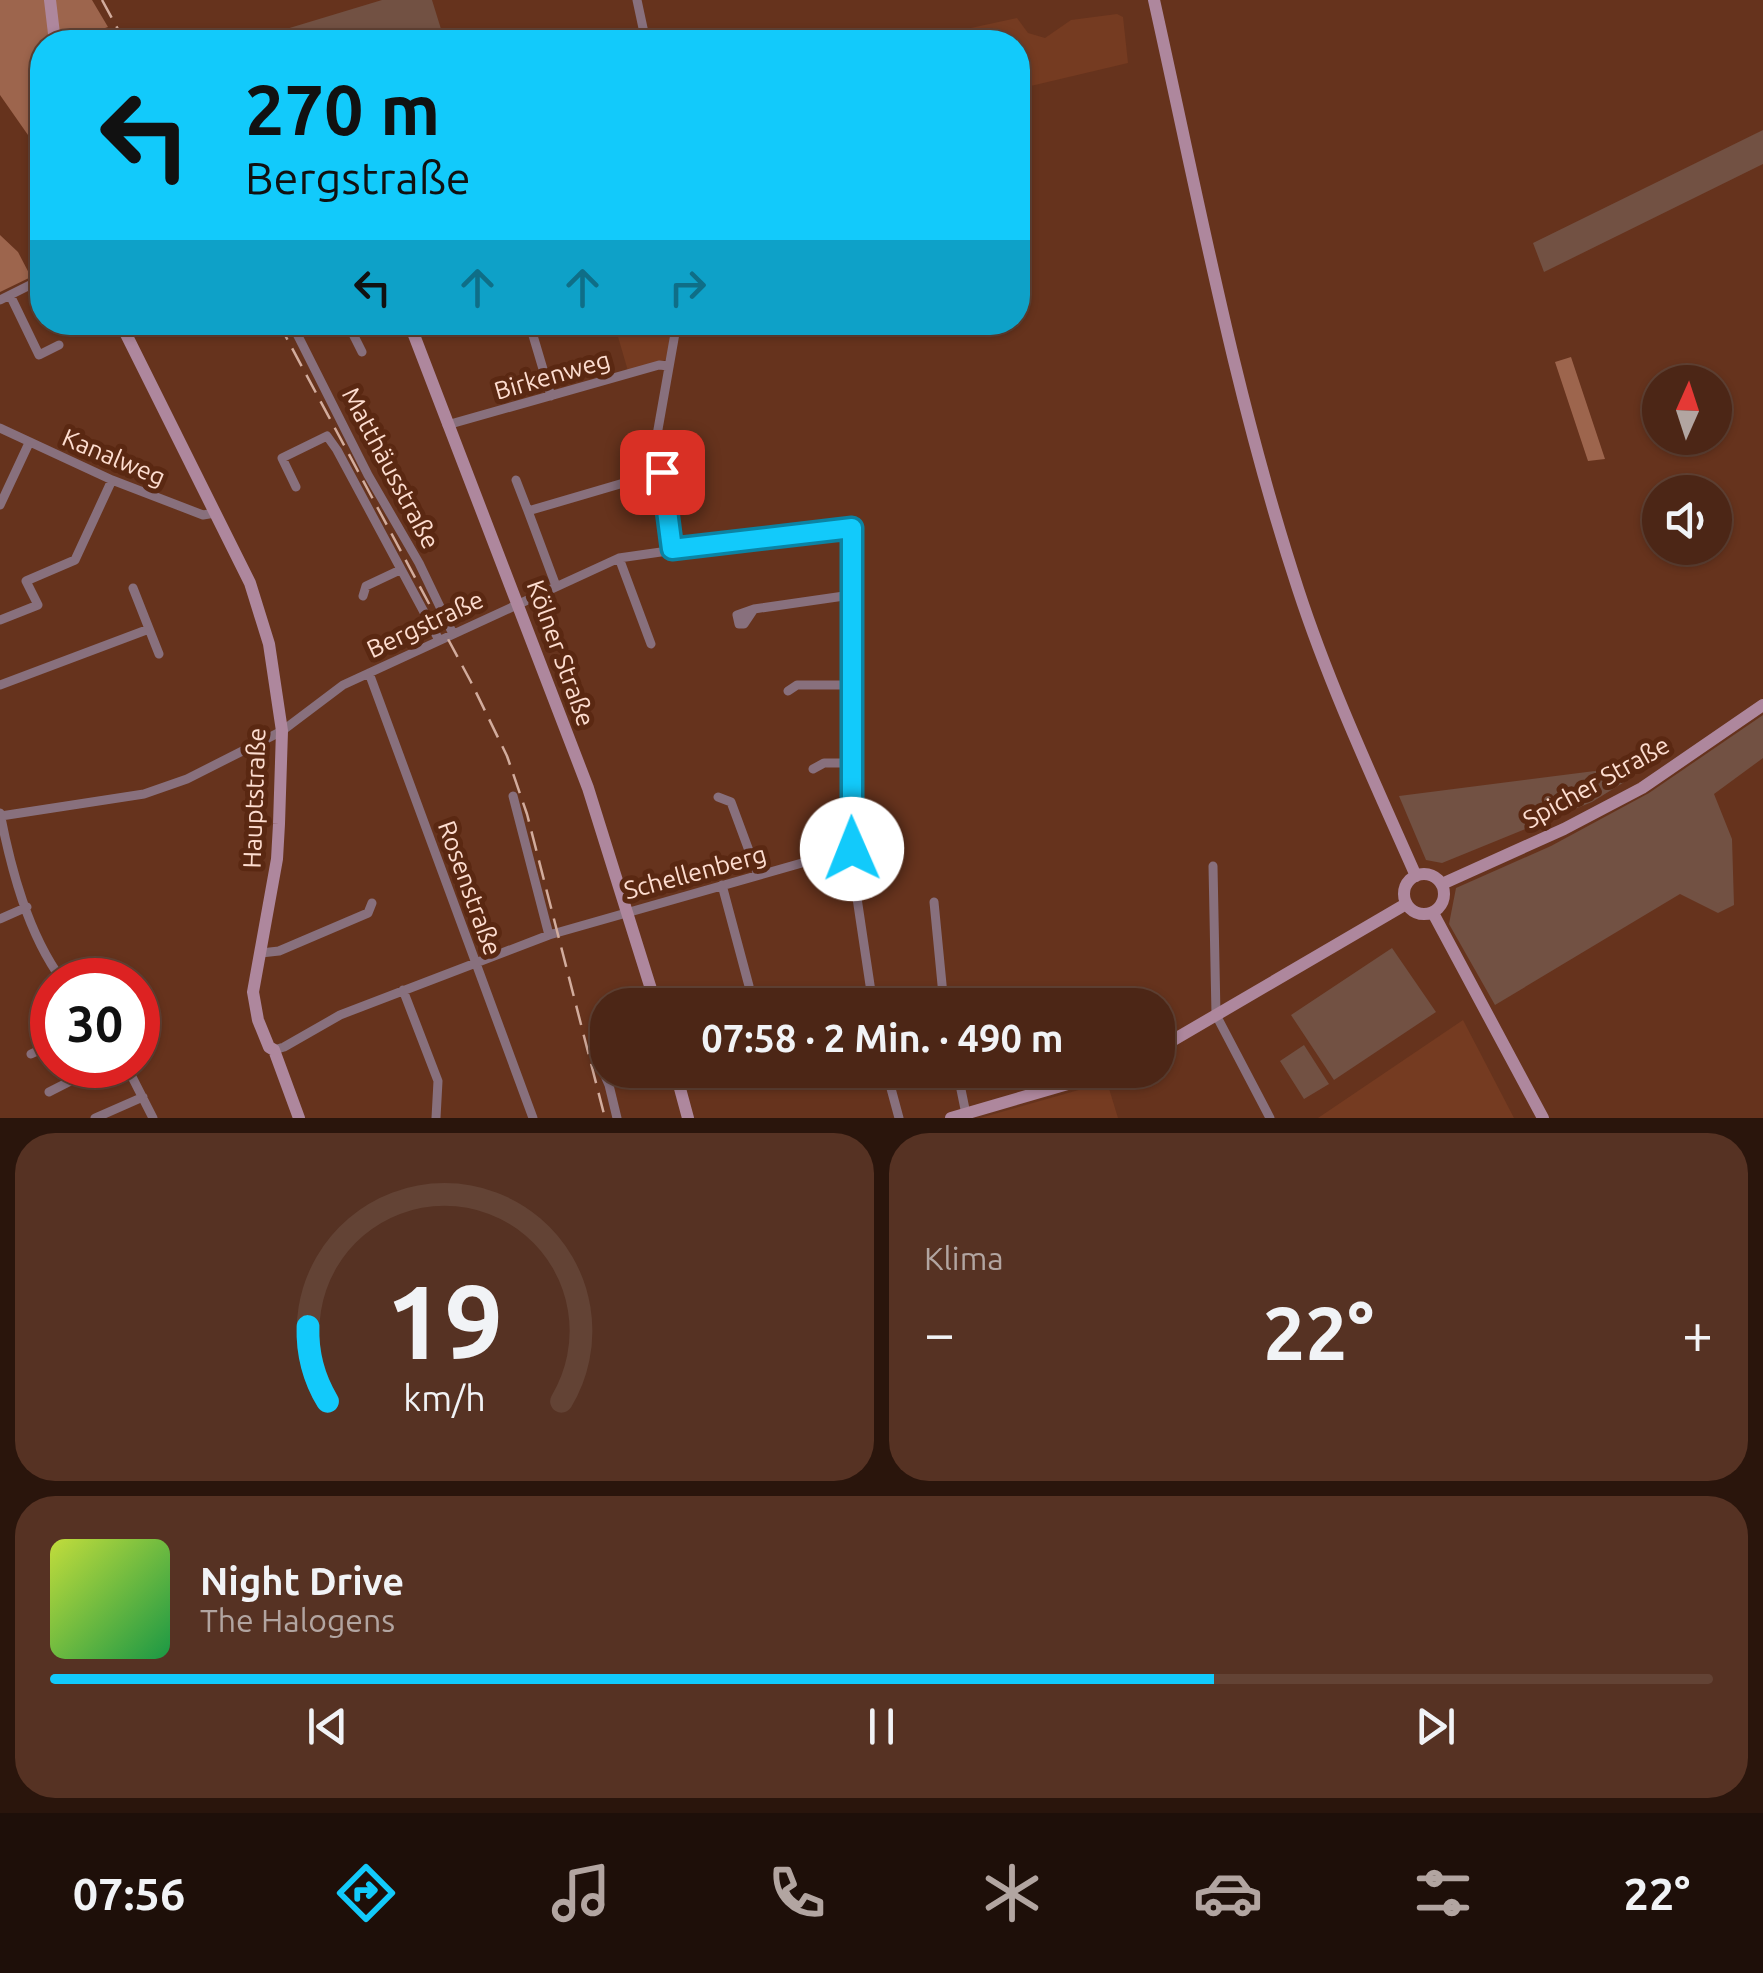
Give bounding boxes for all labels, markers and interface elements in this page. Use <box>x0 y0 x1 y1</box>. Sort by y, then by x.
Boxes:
icon: left <box>80 70 210 200</box>
text: 270 m <box>245 70 440 148</box>
text: Bergstraße <box>245 152 471 203</box>
icon: left <box>345 260 400 315</box>
icon: ahead <box>450 260 505 315</box>
icon: ahead <box>555 260 610 315</box>
icon: right <box>660 260 715 315</box>
street label: Birkenweg <box>491 345 613 405</box>
north arrow <box>1642 365 1732 455</box>
map controls <box>1642 365 1732 565</box>
street label: Matthäusstraße <box>337 383 445 553</box>
street label: Kanalweg <box>58 423 170 491</box>
pin <box>620 430 705 515</box>
icon: arrive <box>635 445 690 500</box>
button: sound <box>1642 475 1732 565</box>
street label: Kölner Straße <box>522 576 600 730</box>
street label: Bergstraße <box>362 585 488 663</box>
street label: Hauptstraße <box>238 727 270 869</box>
street label: Spicher Straße <box>1518 730 1674 834</box>
position arrow <box>800 797 904 901</box>
street label: Rosenstraße <box>433 817 507 959</box>
street label: Schellenberg <box>621 840 769 904</box>
speed limit sign: 30 <box>30 958 160 1088</box>
text: 07:58 · 2 Min. · 490 m <box>701 1017 1064 1059</box>
text: Klima <box>924 1240 1004 1276</box>
text: 19 <box>386 1262 503 1379</box>
text: 22° <box>1263 1290 1374 1374</box>
text: − <box>924 1302 955 1363</box>
text: + <box>1682 1302 1713 1363</box>
text: km/h <box>403 1378 486 1418</box>
text: Night Drive <box>200 1560 404 1602</box>
text: The Halogens <box>200 1602 395 1638</box>
icon: previous <box>300 1699 355 1754</box>
icon: pause <box>854 1699 909 1754</box>
icon: next <box>1408 1699 1463 1754</box>
icon: directions <box>331 1858 401 1928</box>
icon: music <box>546 1858 616 1928</box>
icon: phone <box>762 1858 832 1928</box>
icon: climate <box>977 1858 1047 1928</box>
icon: car <box>1193 1858 1263 1928</box>
icon: filters <box>1408 1858 1478 1928</box>
text: 07:56 <box>73 1868 185 1919</box>
text: 22° <box>1624 1868 1690 1919</box>

